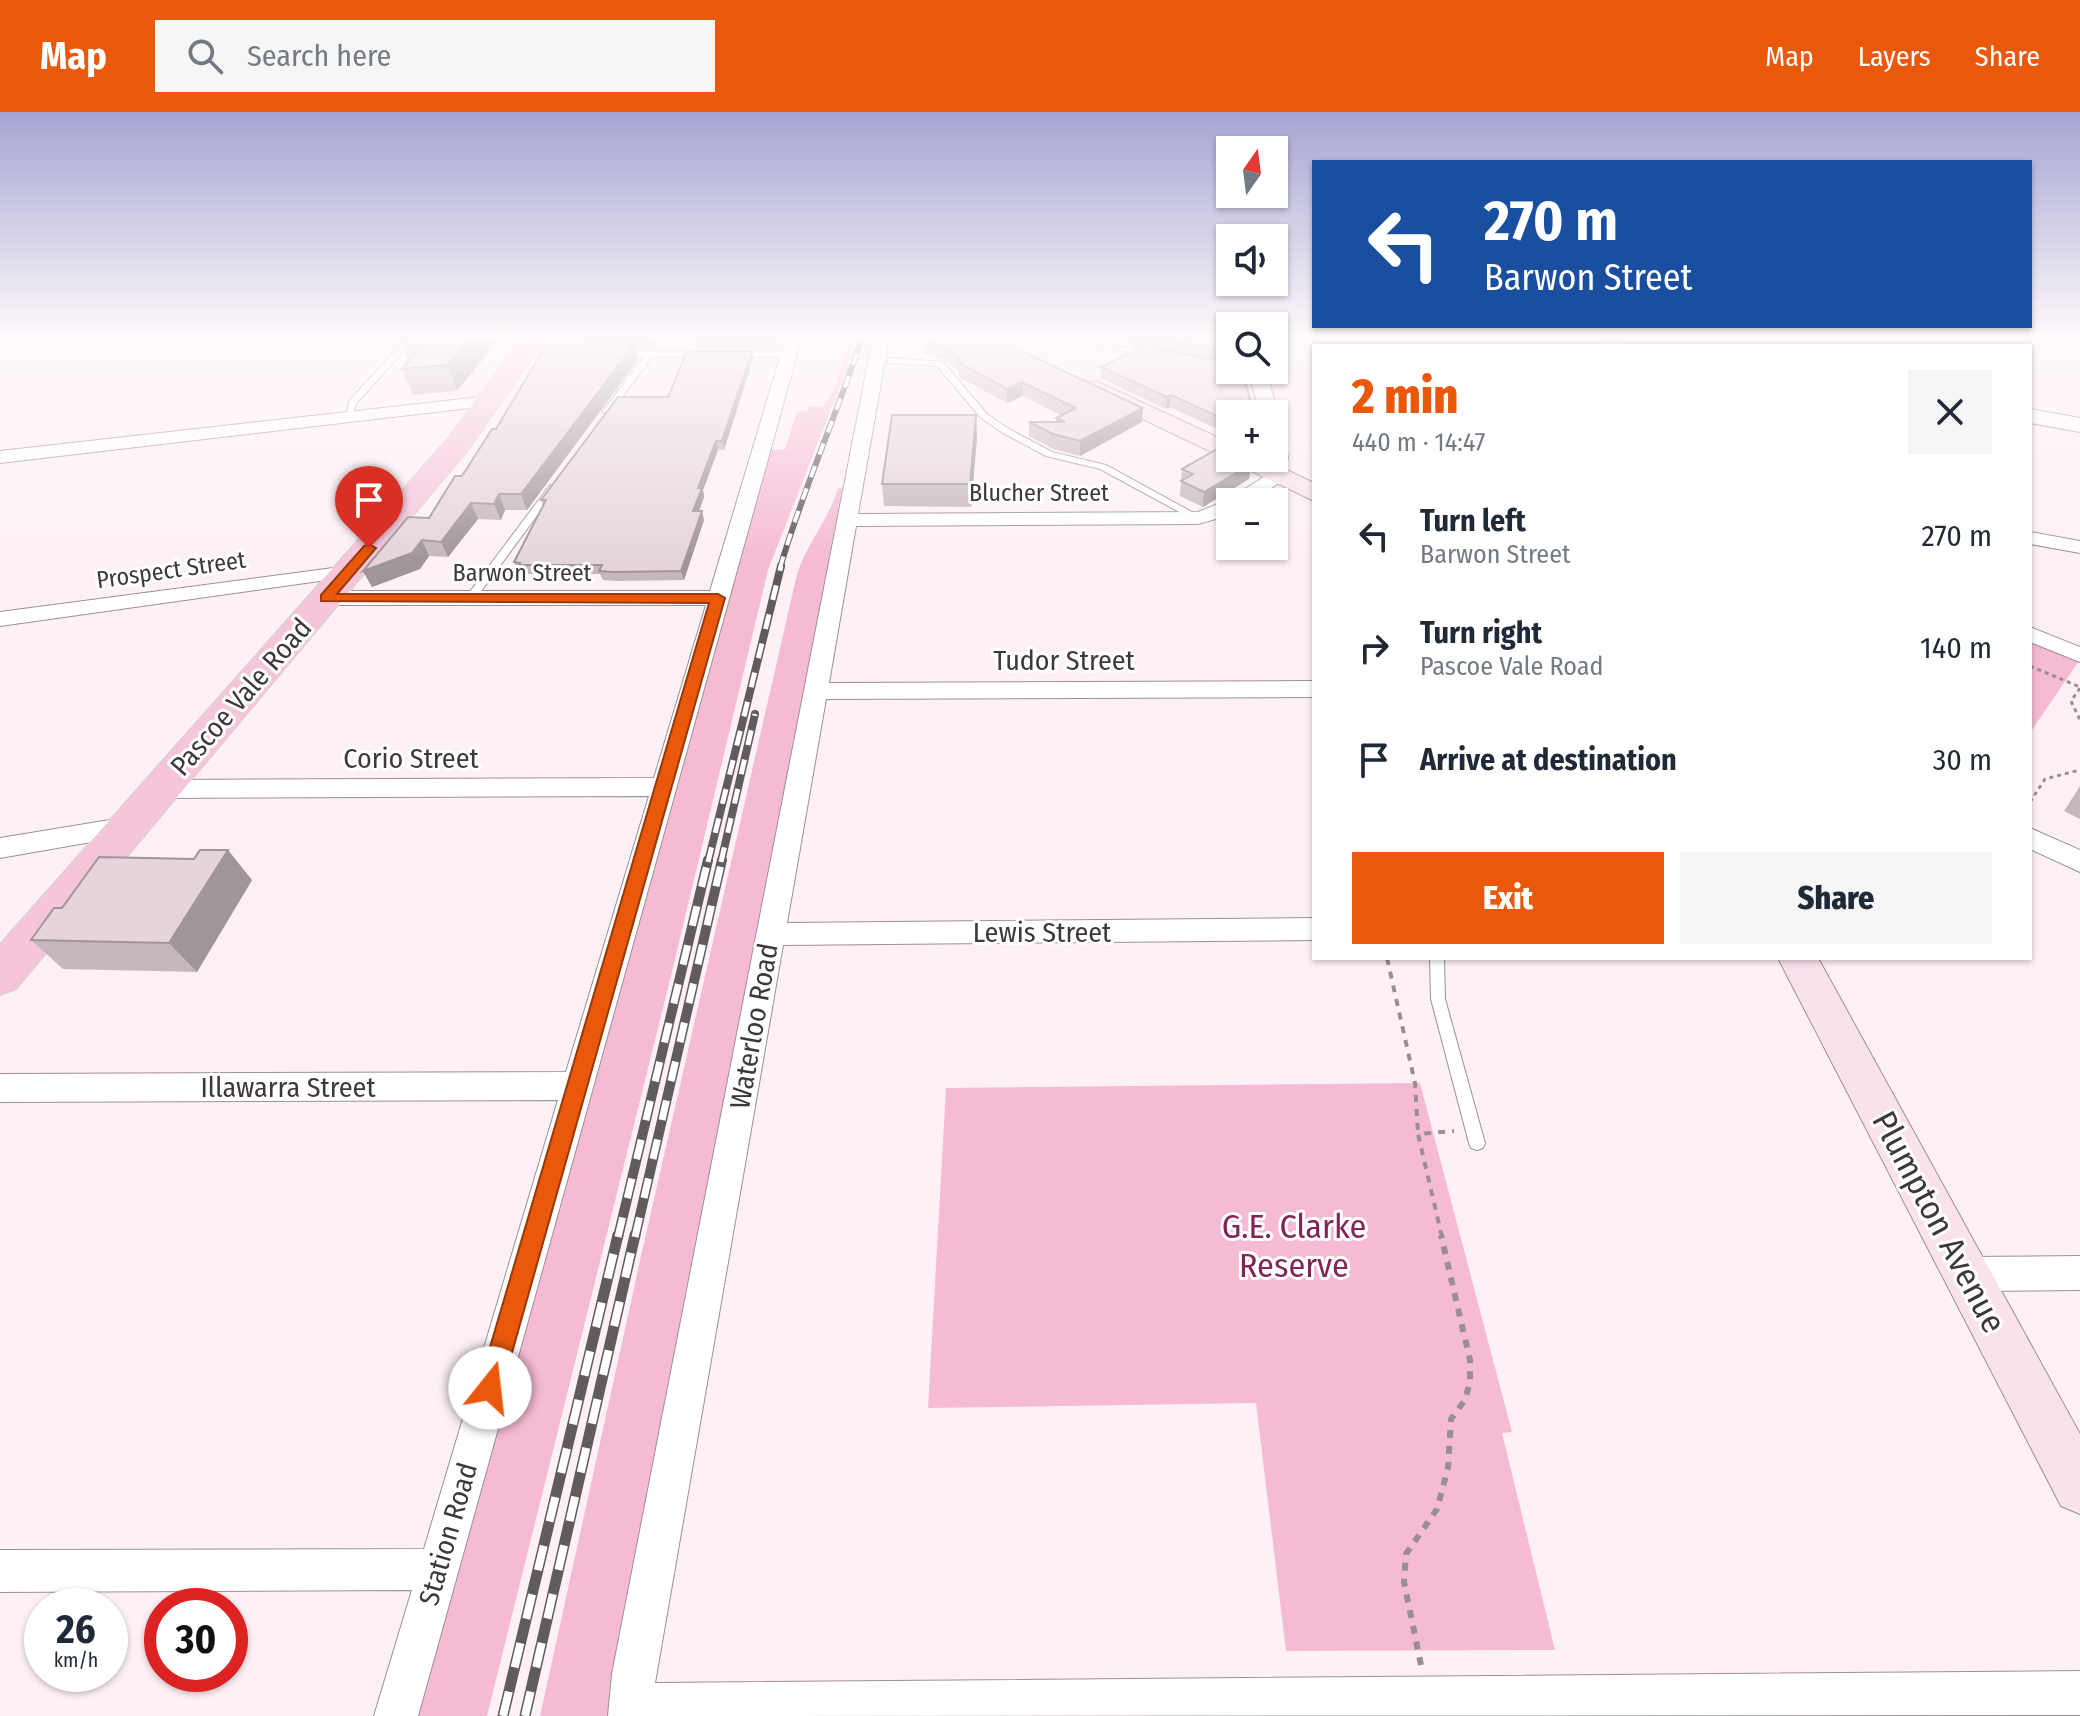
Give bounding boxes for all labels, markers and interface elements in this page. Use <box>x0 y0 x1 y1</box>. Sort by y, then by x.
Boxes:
search box <box>155 20 715 92</box>
text: Map <box>40 33 107 79</box>
icon: search <box>183 34 227 78</box>
text: Search here <box>247 38 391 74</box>
text: Map <box>1765 40 1814 73</box>
text: Layers <box>1858 40 1931 73</box>
text: Share <box>1975 40 2040 73</box>
north arrow <box>1216 136 1288 208</box>
map controls <box>1216 136 1288 560</box>
text: 270 m <box>1484 188 1618 255</box>
icon: left <box>1352 192 1456 296</box>
button: sound <box>1216 224 1288 296</box>
text: Barwon Street <box>1484 256 1692 300</box>
button: search <box>1216 312 1288 384</box>
text: 2 min <box>1352 368 1458 426</box>
button: close <box>1908 370 1992 454</box>
button: + <box>1216 400 1288 472</box>
text: 440 m · 14:47 <box>1352 427 1485 458</box>
pin <box>335 466 403 548</box>
icon: arrive <box>347 478 391 522</box>
street label: Blucher Street <box>969 479 1109 507</box>
button: − <box>1216 488 1288 560</box>
text: Turn left <box>1420 503 1526 539</box>
icon: left <box>1352 514 1396 558</box>
text: 270 m <box>1921 518 1992 554</box>
text: Barwon Street <box>1420 539 1571 570</box>
street label: Prospect Street <box>95 546 247 594</box>
street label: Barwon Street <box>453 559 592 587</box>
street label: Pascoe Vale Road <box>164 612 318 782</box>
text: Turn right <box>1420 615 1542 651</box>
icon: right <box>1352 626 1396 670</box>
text: 140 m <box>1920 630 1992 666</box>
street label: Tudor Street <box>993 644 1136 677</box>
text: Pascoe Vale Road <box>1420 651 1603 682</box>
icon: arrive <box>1352 738 1396 782</box>
street label: Corio Street <box>343 742 480 775</box>
text: Arrive at destination <box>1420 742 1677 778</box>
text: 30 m <box>1933 742 1992 778</box>
button: Exit <box>1352 852 1664 944</box>
button: Share <box>1680 852 1992 944</box>
street label: Lewis Street <box>973 916 1112 949</box>
street label: Waterloo Road <box>723 941 785 1111</box>
street label: Illawarra Street <box>200 1071 376 1104</box>
street label: Plumpton Avenue <box>1863 1104 2015 1340</box>
park label: G.E. Clarke Reserve <box>1222 1206 1366 1286</box>
position arrow <box>448 1346 532 1430</box>
street label: Station Road <box>412 1459 484 1609</box>
speed limit sign: 30 <box>144 1588 248 1692</box>
text: 26 <box>56 1606 96 1654</box>
text: km/h <box>54 1648 98 1672</box>

